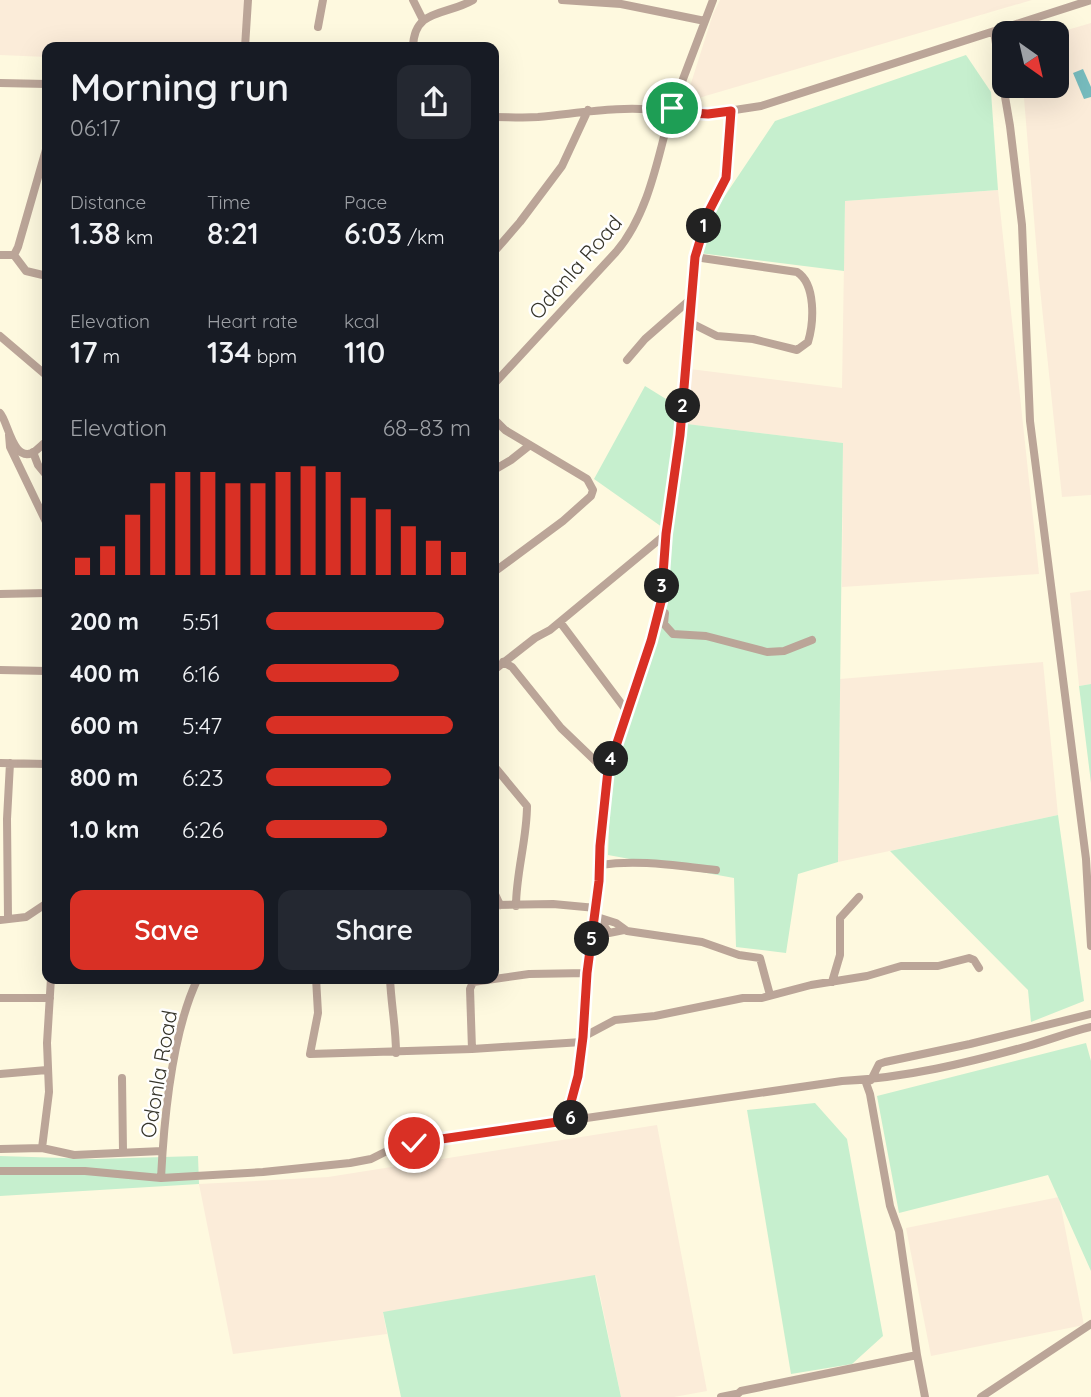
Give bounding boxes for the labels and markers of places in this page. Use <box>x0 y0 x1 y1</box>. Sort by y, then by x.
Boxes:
pin <box>642 78 702 138</box>
pin: 1 <box>686 208 722 244</box>
pin: 2 <box>666 388 700 424</box>
pin: 3 <box>644 568 680 604</box>
pin: 4 <box>594 742 628 776</box>
pin: 5 <box>574 922 610 956</box>
pin: 6 <box>554 1100 588 1136</box>
pin <box>384 1113 444 1173</box>

